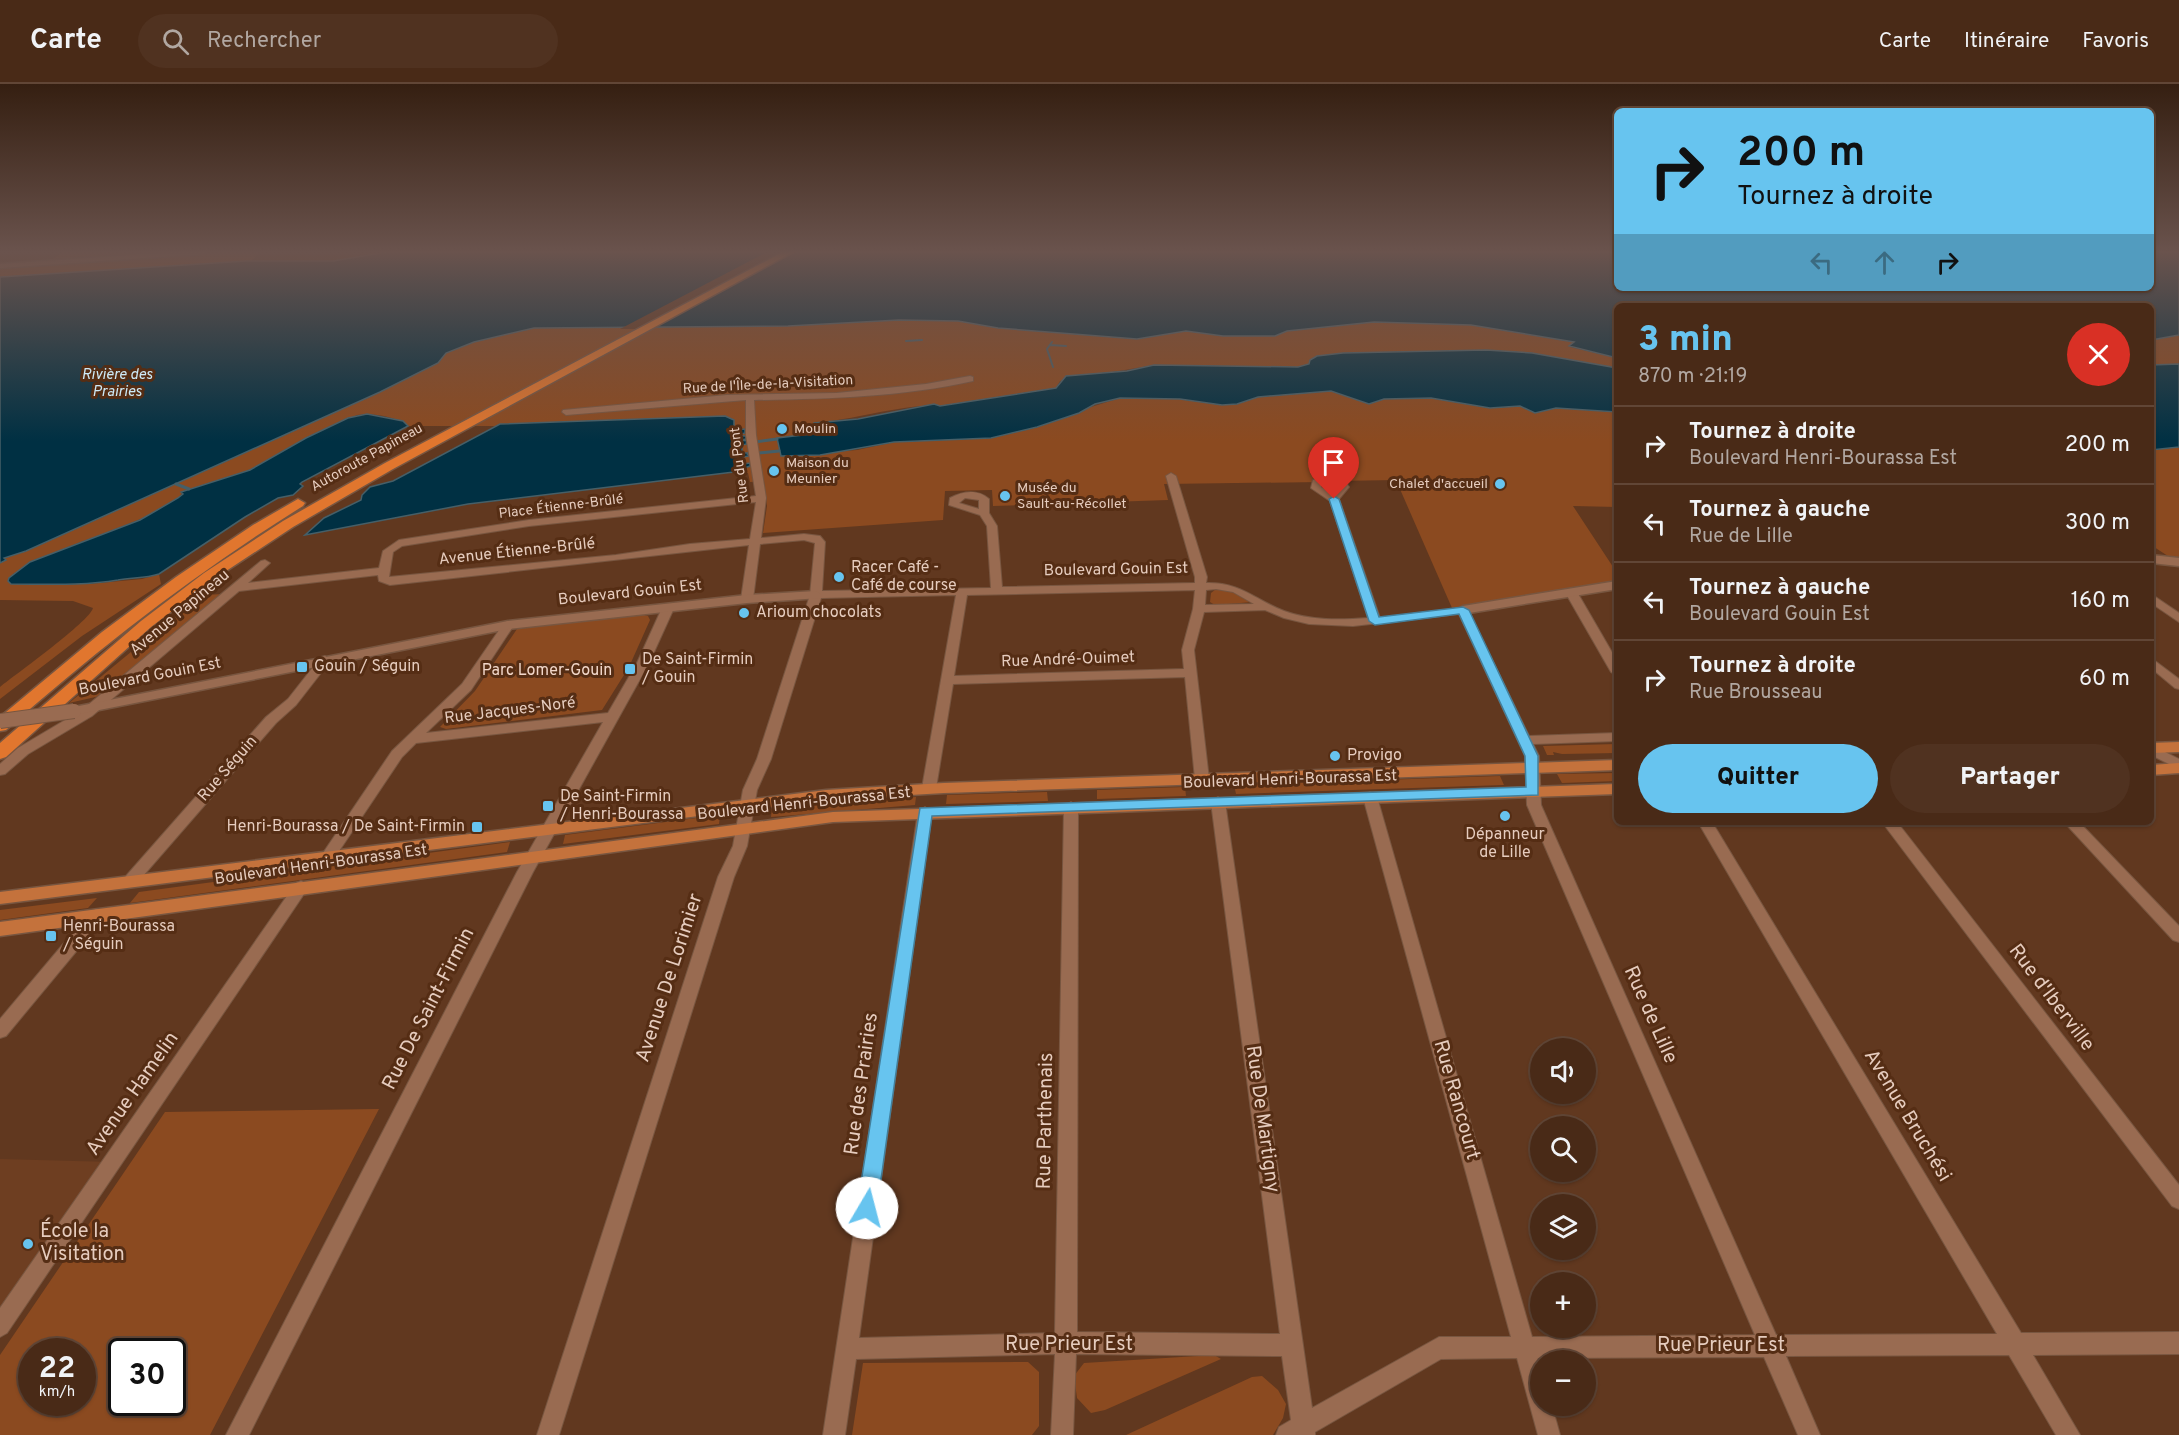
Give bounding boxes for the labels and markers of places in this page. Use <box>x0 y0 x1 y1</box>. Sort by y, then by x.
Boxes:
place label: Moulin <box>794 421 836 438</box>
marker: Moulin <box>775 422 789 436</box>
pin <box>1308 437 1359 499</box>
place label: Maison du Meunier <box>786 455 849 488</box>
marker: Maison du Meunier <box>767 464 781 478</box>
place label: Chalet d'accueil <box>1389 476 1488 493</box>
marker: Chalet d'accueil <box>1493 477 1507 491</box>
place label: Musée du Sault-au-Récollet <box>1017 480 1127 513</box>
marker: Musée du Sault-au-Récollet <box>998 489 1012 503</box>
place label: Racer Café - Café de course <box>851 558 957 596</box>
marker: Racer Café - Café de course <box>832 570 846 584</box>
place label: Arioum chocolats <box>756 603 882 623</box>
marker: Arioum chocolats <box>737 606 751 620</box>
place label: De Saint-Firmin / Gouin <box>641 650 753 688</box>
place label: Gouin / Séguin <box>314 657 420 677</box>
marker: Gouin / Séguin <box>295 660 309 674</box>
marker: De Saint-Firmin / Gouin <box>623 662 637 676</box>
place label: Provigo <box>1347 746 1402 766</box>
marker: Provigo <box>1328 749 1342 763</box>
place label: De Saint-Firmin / Henri-Bourassa <box>559 787 684 825</box>
marker: De Saint-Firmin / Henri-Bourassa <box>541 799 555 813</box>
marker: Dépanneur de Lille <box>1498 809 1512 823</box>
place label: Henri-Bourassa / De Saint-Firmin <box>226 817 465 837</box>
marker: Henri-Bourassa / De Saint-Firmin <box>470 820 484 834</box>
place label: Dépanneur de Lille <box>1465 825 1545 863</box>
place label: Henri-Bourassa / Séguin <box>62 917 175 955</box>
marker: Henri-Bourassa / Séguin <box>44 929 58 943</box>
place label: École la Visitation <box>40 1217 125 1268</box>
marker: École la Visitation <box>21 1237 35 1251</box>

